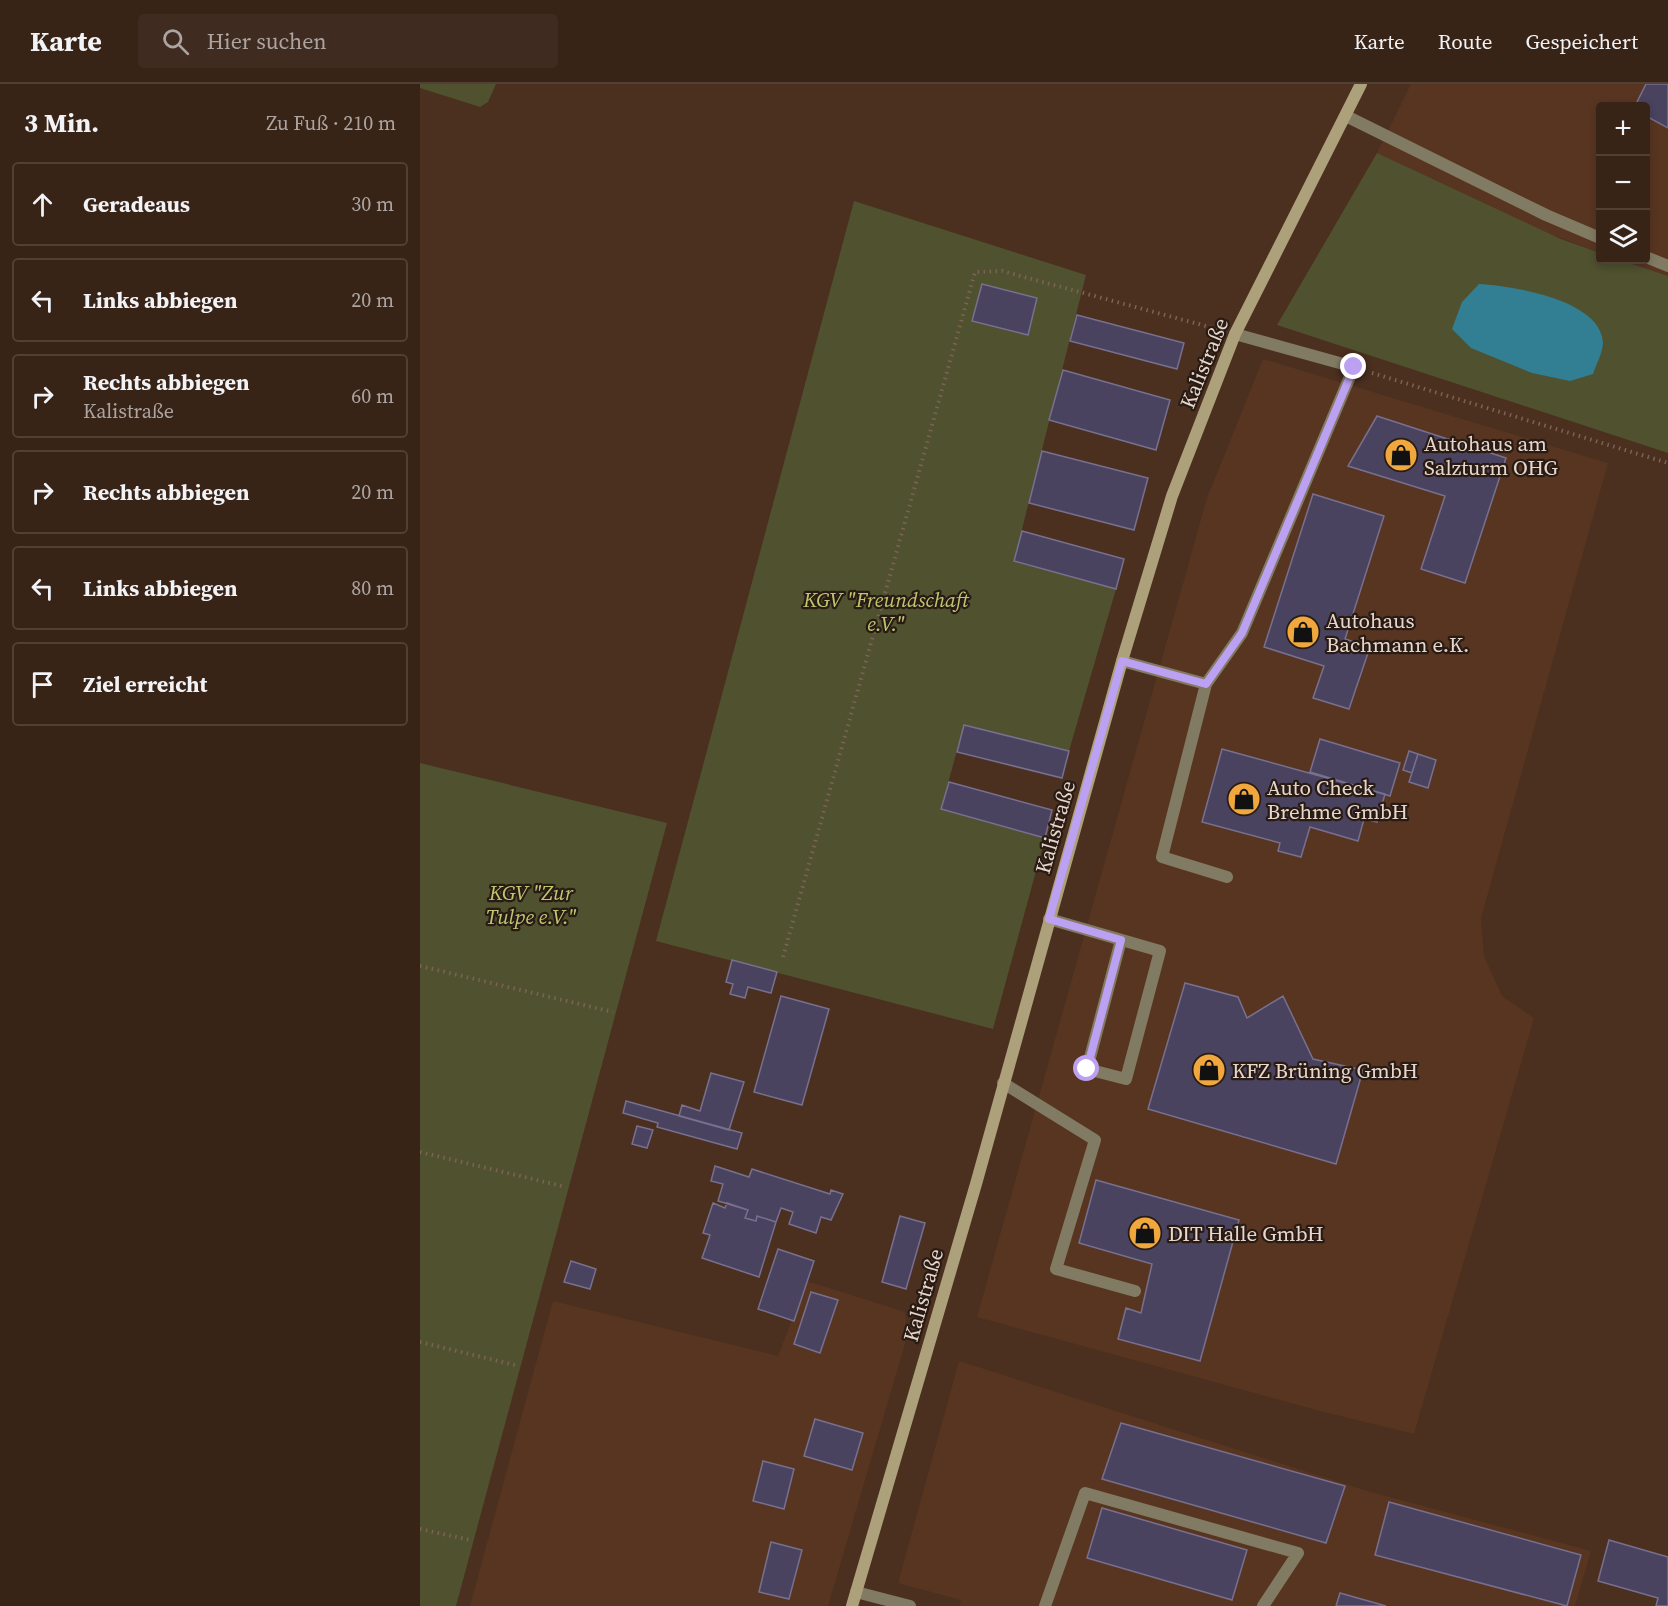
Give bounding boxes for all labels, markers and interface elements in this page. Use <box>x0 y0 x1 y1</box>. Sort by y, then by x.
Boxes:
search box <box>138 14 558 68</box>
text: Karte <box>30 22 102 60</box>
icon: search <box>159 25 192 58</box>
text: Hier suchen <box>207 26 327 56</box>
text: Karte <box>1354 27 1405 56</box>
text: Route <box>1438 27 1492 56</box>
text: Gespeichert <box>1525 27 1638 56</box>
map controls <box>1596 102 1650 264</box>
button: + <box>1596 102 1650 156</box>
text: 3 Min. <box>24 105 99 141</box>
text: Zu Fuß · 210 m <box>266 109 396 137</box>
button: − <box>1596 156 1650 210</box>
icon: ahead <box>26 188 59 221</box>
text: Geradeaus <box>83 189 190 219</box>
text: 30 m <box>351 190 394 218</box>
button: layers <box>1596 210 1650 264</box>
icon: left <box>26 284 59 317</box>
text: Links abbiegen <box>83 285 238 315</box>
text: 20 m <box>351 286 394 314</box>
street label: Kalistraße <box>1173 313 1235 413</box>
route end <box>1340 353 1366 379</box>
text: Rechts abbiegen <box>83 367 250 397</box>
icon: right <box>26 380 59 413</box>
text: 60 m <box>351 382 394 410</box>
text: Kalistraße <box>83 397 174 425</box>
place label: Autohaus am Salzturm OHG <box>1424 429 1558 482</box>
shop icon: Autohaus am Salzturm OHG <box>1383 437 1419 473</box>
icon: right <box>26 476 59 509</box>
text: Rechts abbiegen <box>83 477 250 507</box>
text: 20 m <box>351 478 394 506</box>
icon: left <box>26 572 59 605</box>
text: Links abbiegen <box>83 573 238 603</box>
text: 80 m <box>351 574 394 602</box>
park label: KGV "Freundschaft e.V." <box>802 585 970 638</box>
place label: Autohaus Bachmann e.K. <box>1326 606 1469 659</box>
shop icon: Autohaus Bachmann e.K. <box>1285 614 1321 650</box>
icon: arrive <box>26 668 59 701</box>
text: Ziel erreicht <box>83 669 207 699</box>
place label: Auto Check Brehme GmbH <box>1267 773 1408 826</box>
street label: Kalistraße <box>1028 777 1082 877</box>
shop icon: Auto Check Brehme GmbH <box>1226 781 1262 817</box>
park label: KGV "Zur Tulpe e.V." <box>486 878 576 931</box>
shop icon: KFZ Brüning GmbH <box>1191 1052 1227 1088</box>
route start <box>1073 1055 1099 1081</box>
place label: KFZ Brüning GmbH <box>1232 1056 1418 1085</box>
shop icon: DIT Halle GmbH <box>1127 1215 1163 1251</box>
place label: DIT Halle GmbH <box>1168 1219 1324 1248</box>
street label: Kalistraße <box>896 1245 950 1345</box>

